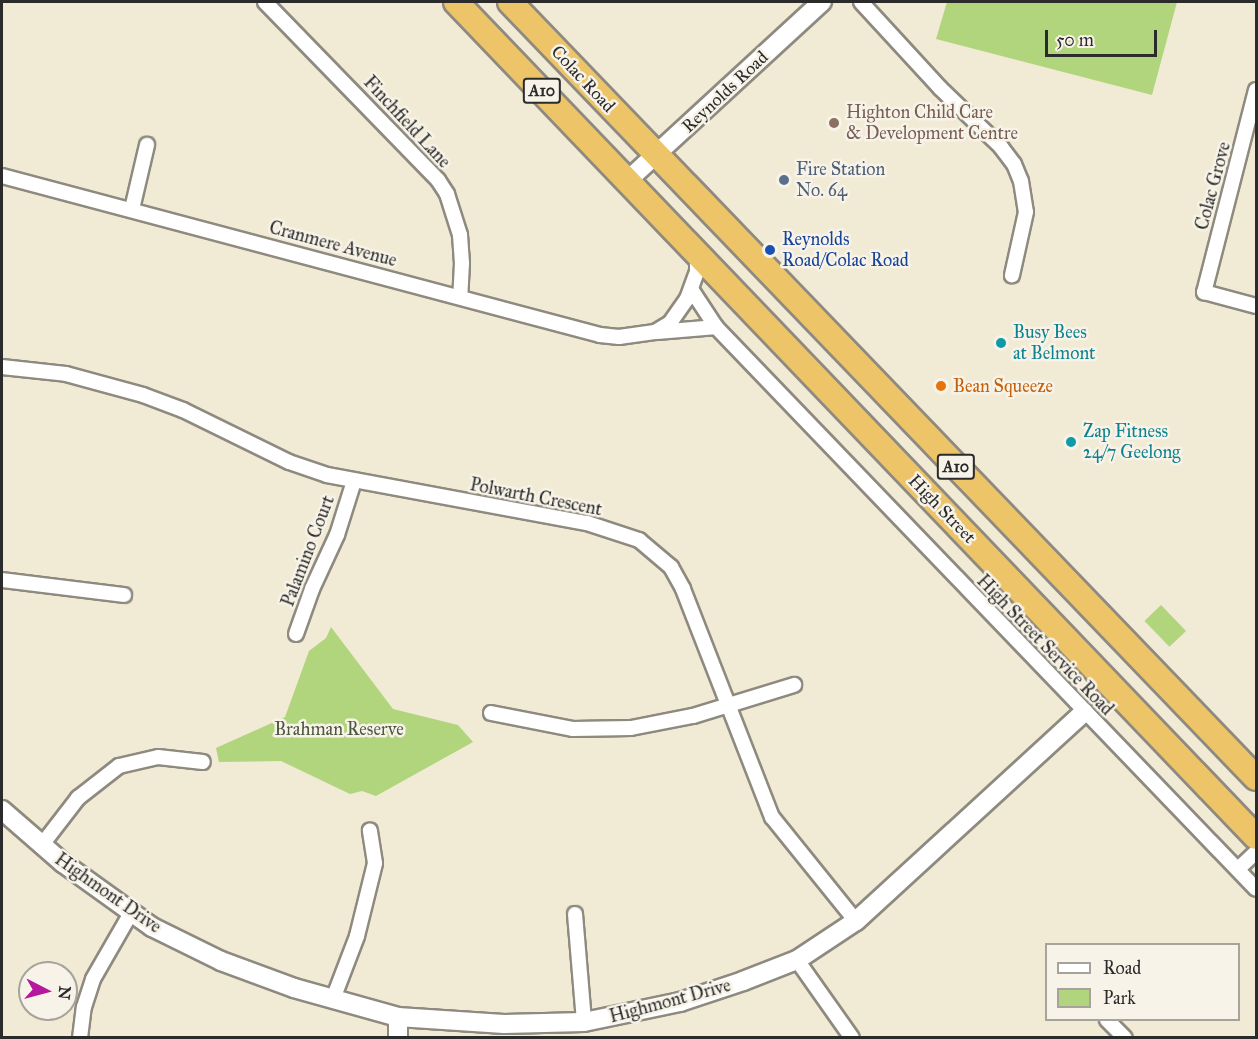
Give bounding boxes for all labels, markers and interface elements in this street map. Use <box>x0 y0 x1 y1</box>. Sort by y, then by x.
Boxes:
scale bar <box>1048 18 1160 56</box>
text: 50 m <box>1056 29 1094 51</box>
street label: Colac Road <box>547 41 619 117</box>
street label: Reynolds Road <box>677 47 773 137</box>
street label: Finchfield Lane <box>359 72 455 172</box>
road number: A10 <box>522 78 562 104</box>
place label: Highton Child Care & Development Centre <box>846 102 1018 144</box>
marker: Highton Child Care & Development Centre <box>827 116 841 130</box>
street label: Colac Grove <box>1191 140 1235 232</box>
place label: Fire Station No. 64 <box>796 159 885 201</box>
marker: Fire Station No. 64 <box>777 173 791 187</box>
street label: Cranmere Avenue <box>267 217 399 271</box>
place label: Reynolds Road/Colac Road <box>782 229 909 272</box>
marker: Reynolds Road/Colac Road <box>763 243 777 257</box>
place label: Busy Bees at Belmont <box>1013 322 1095 364</box>
marker: Busy Bees at Belmont <box>994 336 1008 350</box>
place label: Bean Squeeze <box>953 375 1053 397</box>
marker: Bean Squeeze <box>934 379 948 393</box>
place label: Zap Fitness 24/7 Geelong <box>1083 421 1181 464</box>
marker: Zap Fitness 24/7 Geelong <box>1064 435 1078 449</box>
road number: A10 <box>936 454 976 480</box>
street label: High Street <box>904 470 980 548</box>
street label: Polwarth Crescent <box>468 474 604 520</box>
street label: Palamino Court <box>277 492 339 610</box>
street label: High Street Service Road <box>972 570 1118 720</box>
park label: Brahman Reserve <box>274 718 404 740</box>
street label: Highmont Drive <box>51 848 165 938</box>
legend <box>1045 943 1240 1021</box>
text: Road <box>1103 957 1141 979</box>
north arrow <box>18 961 78 1021</box>
street label: Highmont Drive <box>607 974 733 1028</box>
text: N <box>54 985 75 1000</box>
text: Park <box>1103 987 1136 1009</box>

